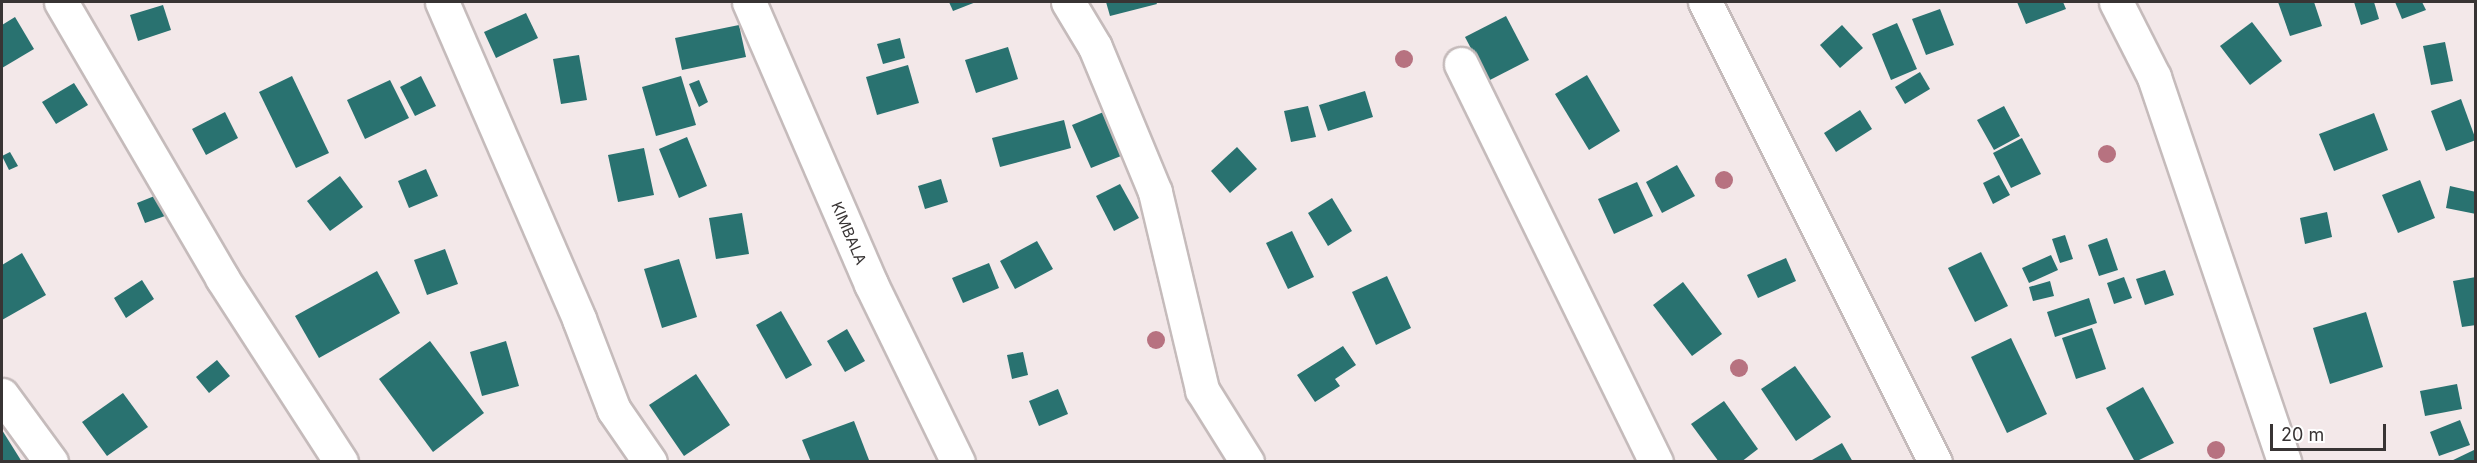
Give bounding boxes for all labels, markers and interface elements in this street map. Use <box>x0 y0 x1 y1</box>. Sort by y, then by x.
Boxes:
street label: KIMBALA <box>828 199 870 267</box>
scale bar <box>2273 412 2388 450</box>
text: 20 m <box>2281 424 2324 445</box>

